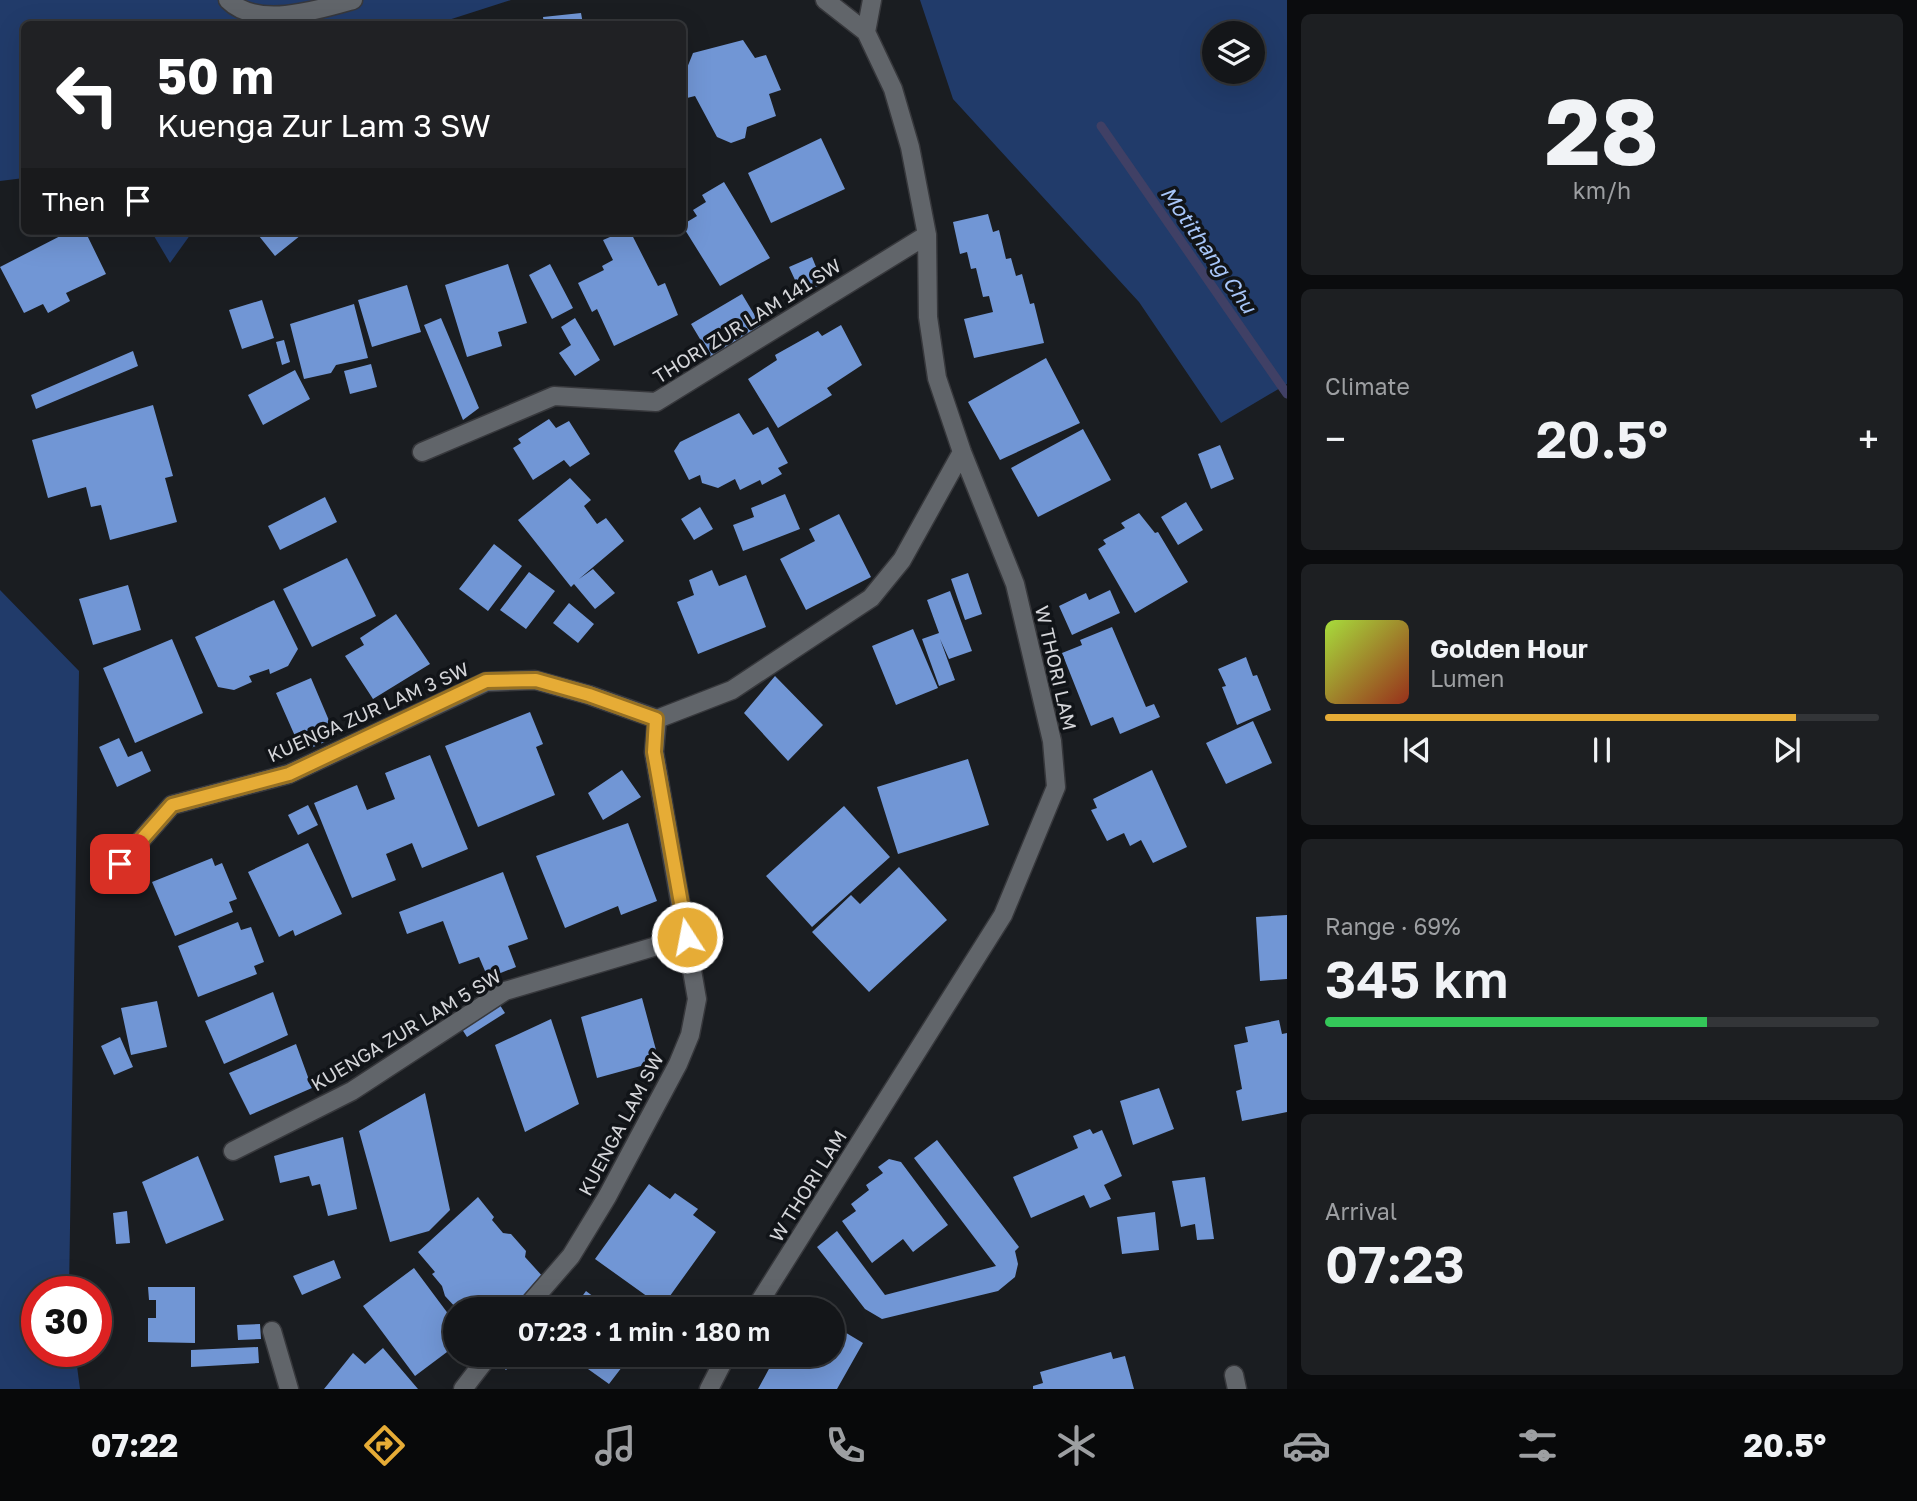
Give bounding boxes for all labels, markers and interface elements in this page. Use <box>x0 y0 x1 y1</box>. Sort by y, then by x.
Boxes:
map controls <box>1202 21 1265 84</box>
button: layers <box>1202 21 1265 84</box>
text: 50 m <box>157 46 274 105</box>
icon: left <box>42 49 133 140</box>
text: 28 <box>1545 76 1659 185</box>
text: Kuenga Zur Lam 3 SW <box>157 106 491 144</box>
text: km/h <box>1573 176 1631 204</box>
water label: Motithang Chu <box>1155 181 1263 319</box>
icon: arrive <box>119 182 157 220</box>
text: Then <box>42 186 105 217</box>
street label: THORI ZUR LAM 141 SW <box>649 253 845 388</box>
text: Climate <box>1325 372 1410 400</box>
text: 20.5° <box>1536 407 1668 469</box>
text: − <box>1325 416 1346 461</box>
text: + <box>1858 416 1879 461</box>
street label: W THORI LAM <box>1031 603 1082 733</box>
text: Golden Hour <box>1430 633 1588 664</box>
street label: KUENGA ZUR LAM 3 SW <box>264 657 472 766</box>
text: Lumen <box>1430 664 1504 692</box>
icon: previous <box>1398 731 1436 769</box>
icon: pause <box>1583 731 1621 769</box>
icon: next <box>1768 731 1806 769</box>
pin <box>90 834 150 894</box>
icon: arrive <box>101 845 139 883</box>
position arrow <box>650 900 724 974</box>
text: Range · 69% <box>1325 912 1461 940</box>
text: 345 km <box>1325 947 1509 1009</box>
street label: KUENGA ZUR LAM 5 SW <box>307 964 505 1095</box>
street label: KUENGA LAM SW <box>573 1048 668 1199</box>
street label: W THORI LAM <box>764 1126 851 1246</box>
text: Arrival <box>1325 1197 1397 1225</box>
text: 07:23 <box>1325 1232 1465 1294</box>
speed limit sign: 30 <box>21 1276 112 1367</box>
text: 07:23 · 1 min · 180 m <box>518 1316 770 1347</box>
icon: directions <box>360 1421 409 1470</box>
icon: music <box>591 1421 640 1470</box>
icon: phone <box>821 1421 870 1470</box>
icon: climate <box>1052 1421 1101 1470</box>
icon: car <box>1282 1421 1331 1470</box>
icon: filters <box>1513 1421 1562 1470</box>
text: 07:22 <box>91 1426 178 1464</box>
text: 20.5° <box>1744 1426 1826 1464</box>

